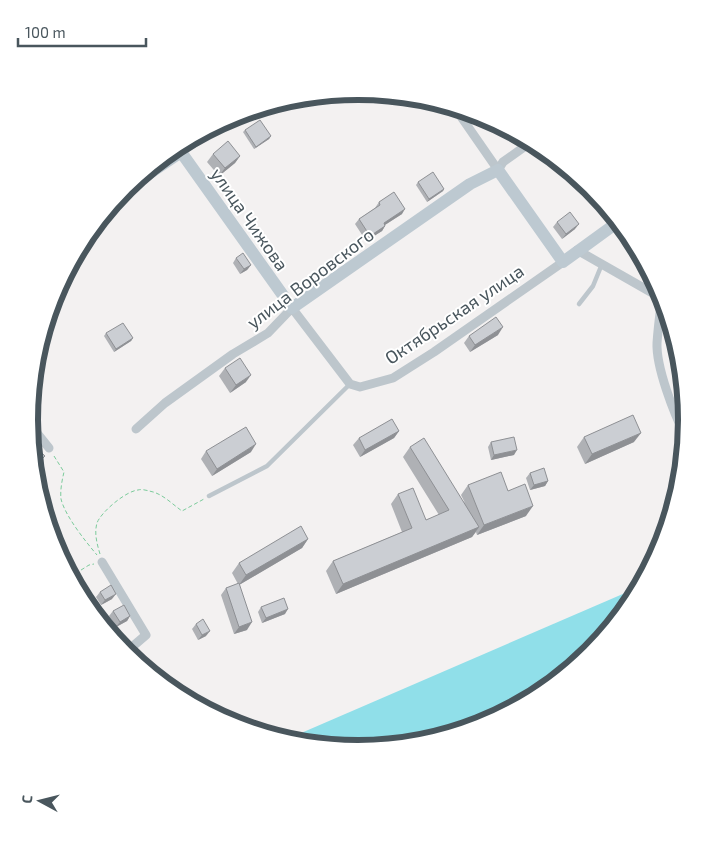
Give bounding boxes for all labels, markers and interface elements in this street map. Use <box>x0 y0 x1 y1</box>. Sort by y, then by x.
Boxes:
scale bar <box>18 15 145 47</box>
text: 100 m <box>25 23 66 41</box>
street label: улица Чижова <box>206 163 294 275</box>
street label: улица Воровского <box>242 223 378 333</box>
street label: Октябрьская улица <box>380 259 528 369</box>
north arrow <box>15 776 65 826</box>
text: С <box>18 794 36 804</box>

